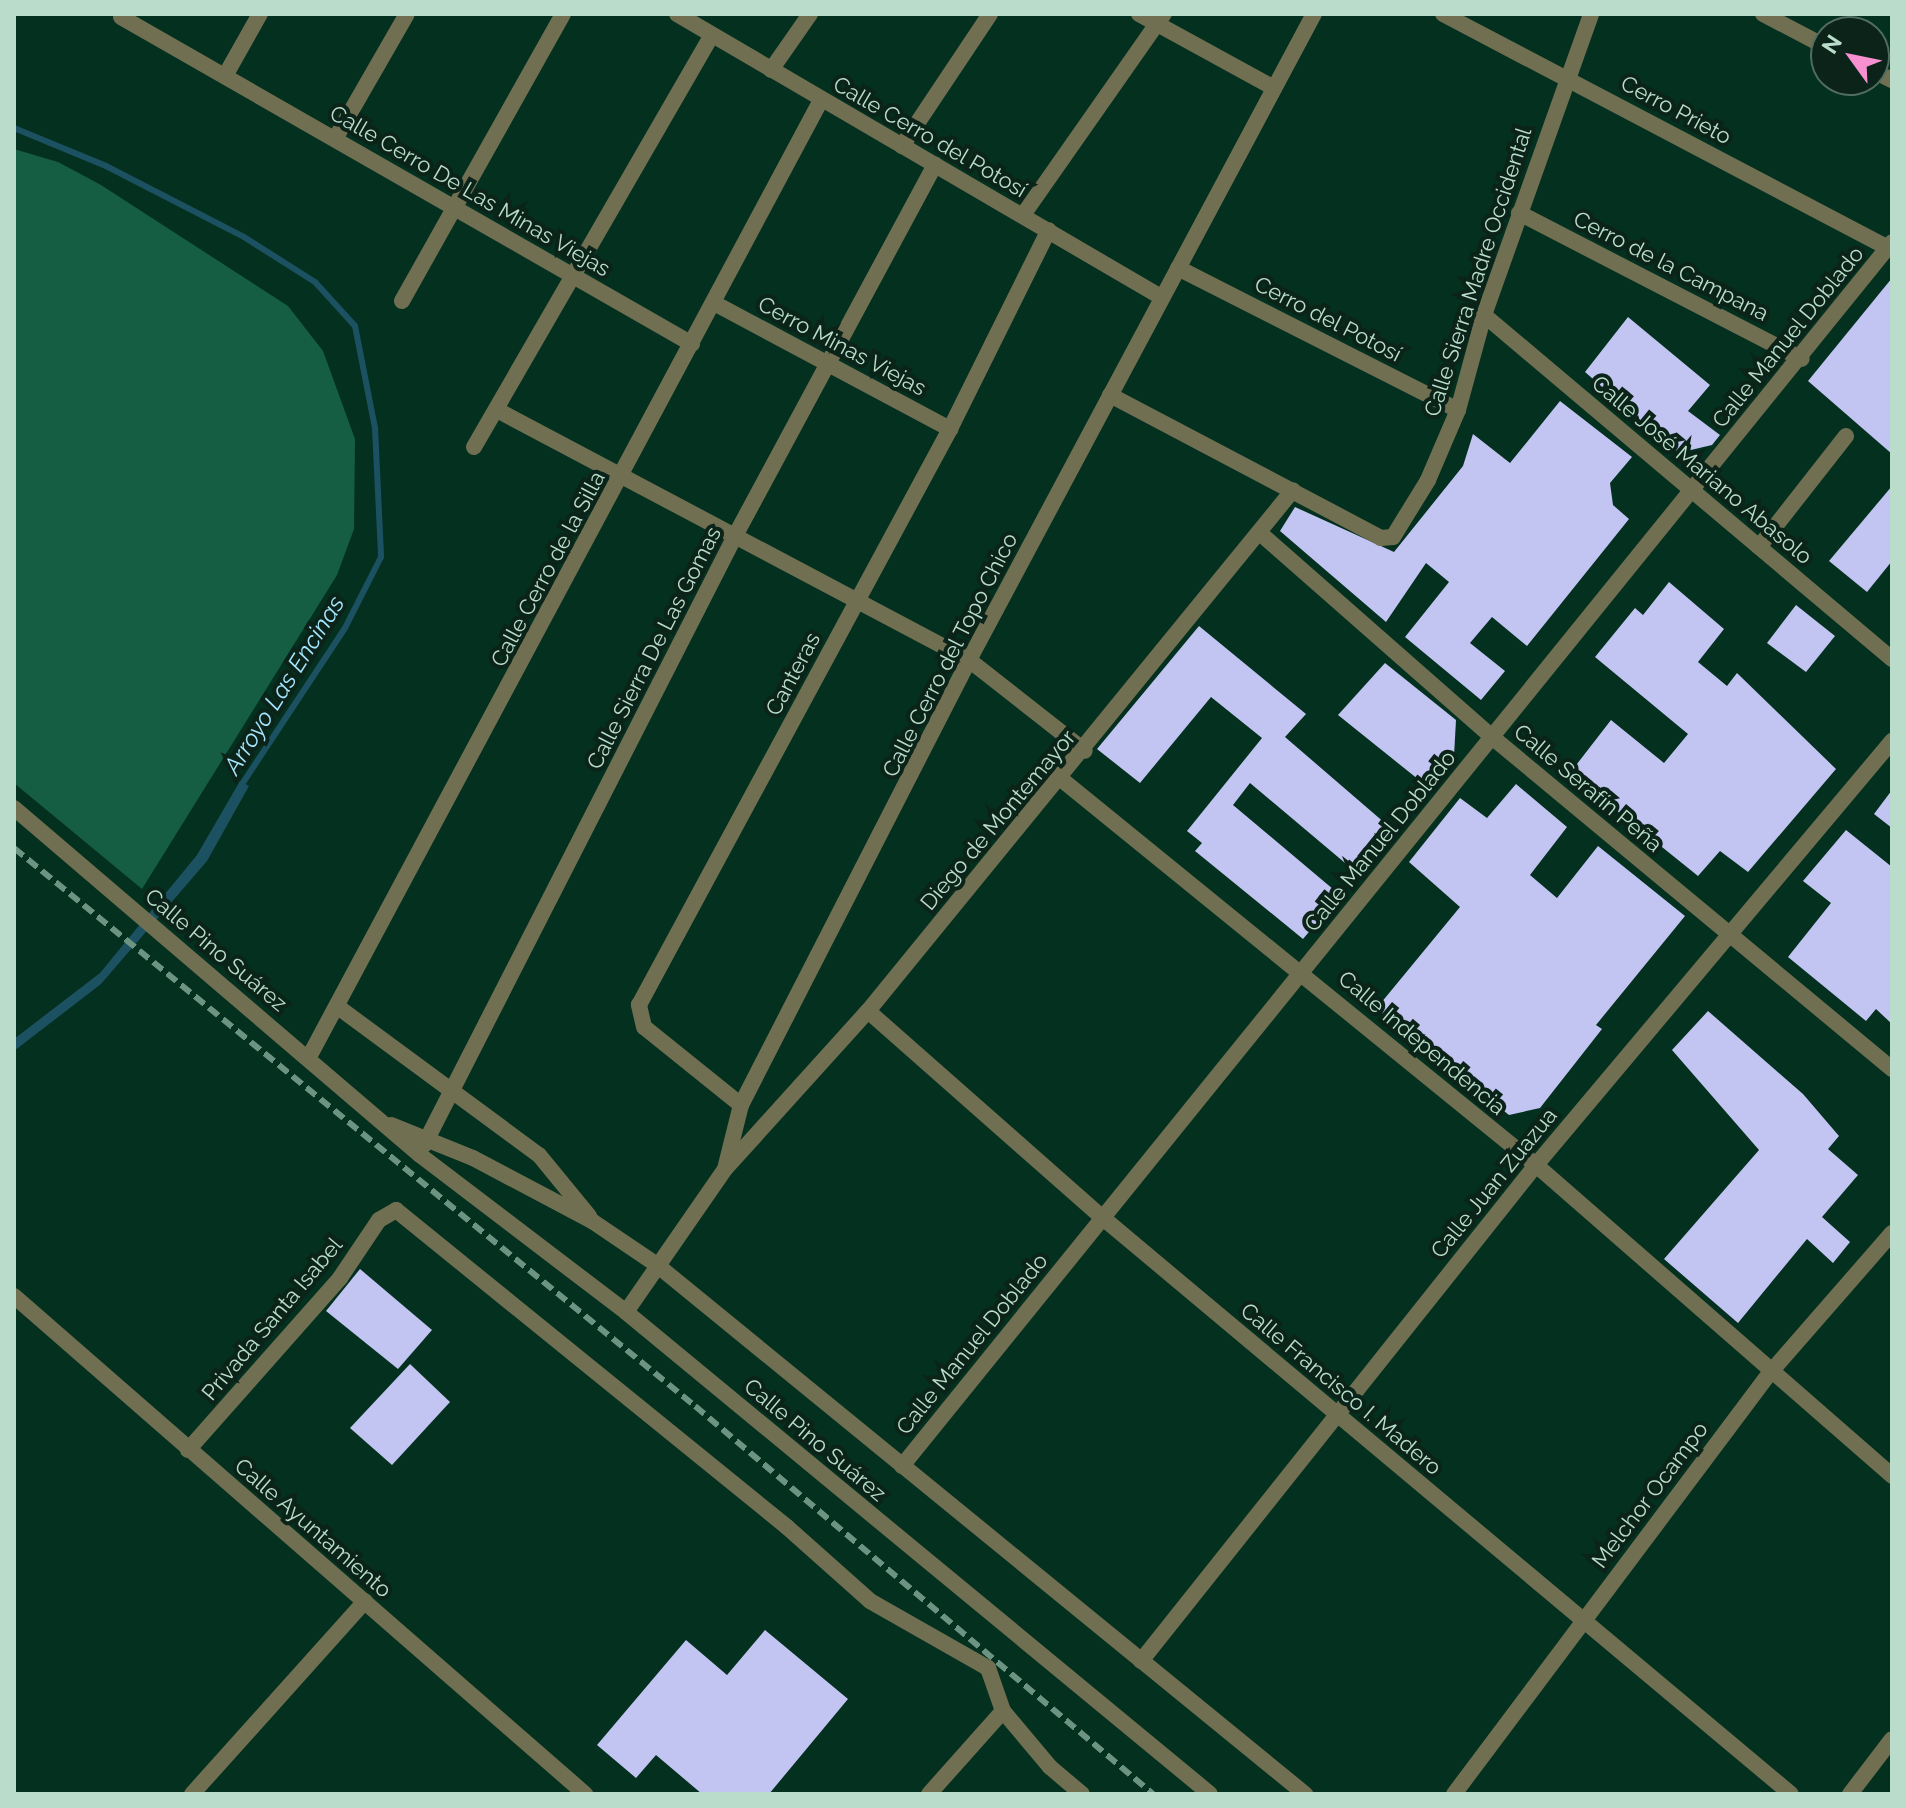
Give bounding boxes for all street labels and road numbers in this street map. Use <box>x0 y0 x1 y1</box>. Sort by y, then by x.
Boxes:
street label: Cerro Prieto <box>1616 70 1736 150</box>
street label: Calle Cerro del Potosí <box>828 71 1032 203</box>
street label: Calle Cerro De Las Minas Viejas <box>325 100 615 282</box>
street label: Calle Sierra Madre Occidental <box>1419 124 1537 420</box>
street label: Cerro de la Campana <box>1569 205 1773 327</box>
street label: Calle Manuel Doblado <box>1707 241 1869 433</box>
street label: Cerro del Potosí <box>1250 270 1406 368</box>
street label: Cerro Minas Viejas <box>753 290 931 402</box>
street label: Calle José Mariano Abasolo <box>1586 370 1818 570</box>
street label: Calle Cerro de la Silla <box>485 467 611 671</box>
street label: Calle Sierra De Las Gomas <box>581 522 727 774</box>
street label: Calle Cerro del Topo Chico <box>877 528 1023 782</box>
street label: Canteras <box>760 628 826 720</box>
street label: Calle Serafín Peña <box>1509 718 1667 858</box>
street label: Diego de Montemayor <box>915 725 1081 915</box>
street label: Calle Manuel Doblado <box>1299 745 1461 937</box>
street label: Calle Pino Suárez <box>140 883 292 1017</box>
street label: Calle Independencia <box>1333 965 1511 1121</box>
street label: Calle Juan Zuazua <box>1425 1102 1563 1264</box>
street label: Privada Santa Isabel <box>196 1232 348 1406</box>
street label: Calle Manuel Doblado <box>891 1248 1053 1440</box>
street label: Calle Francisco I. Madero <box>1235 1297 1447 1481</box>
street label: Calle Pino Suárez <box>739 1373 891 1507</box>
street label: Melchor Ocampo <box>1586 1416 1714 1574</box>
street label: Calle Ayuntamiento <box>229 1453 397 1603</box>

